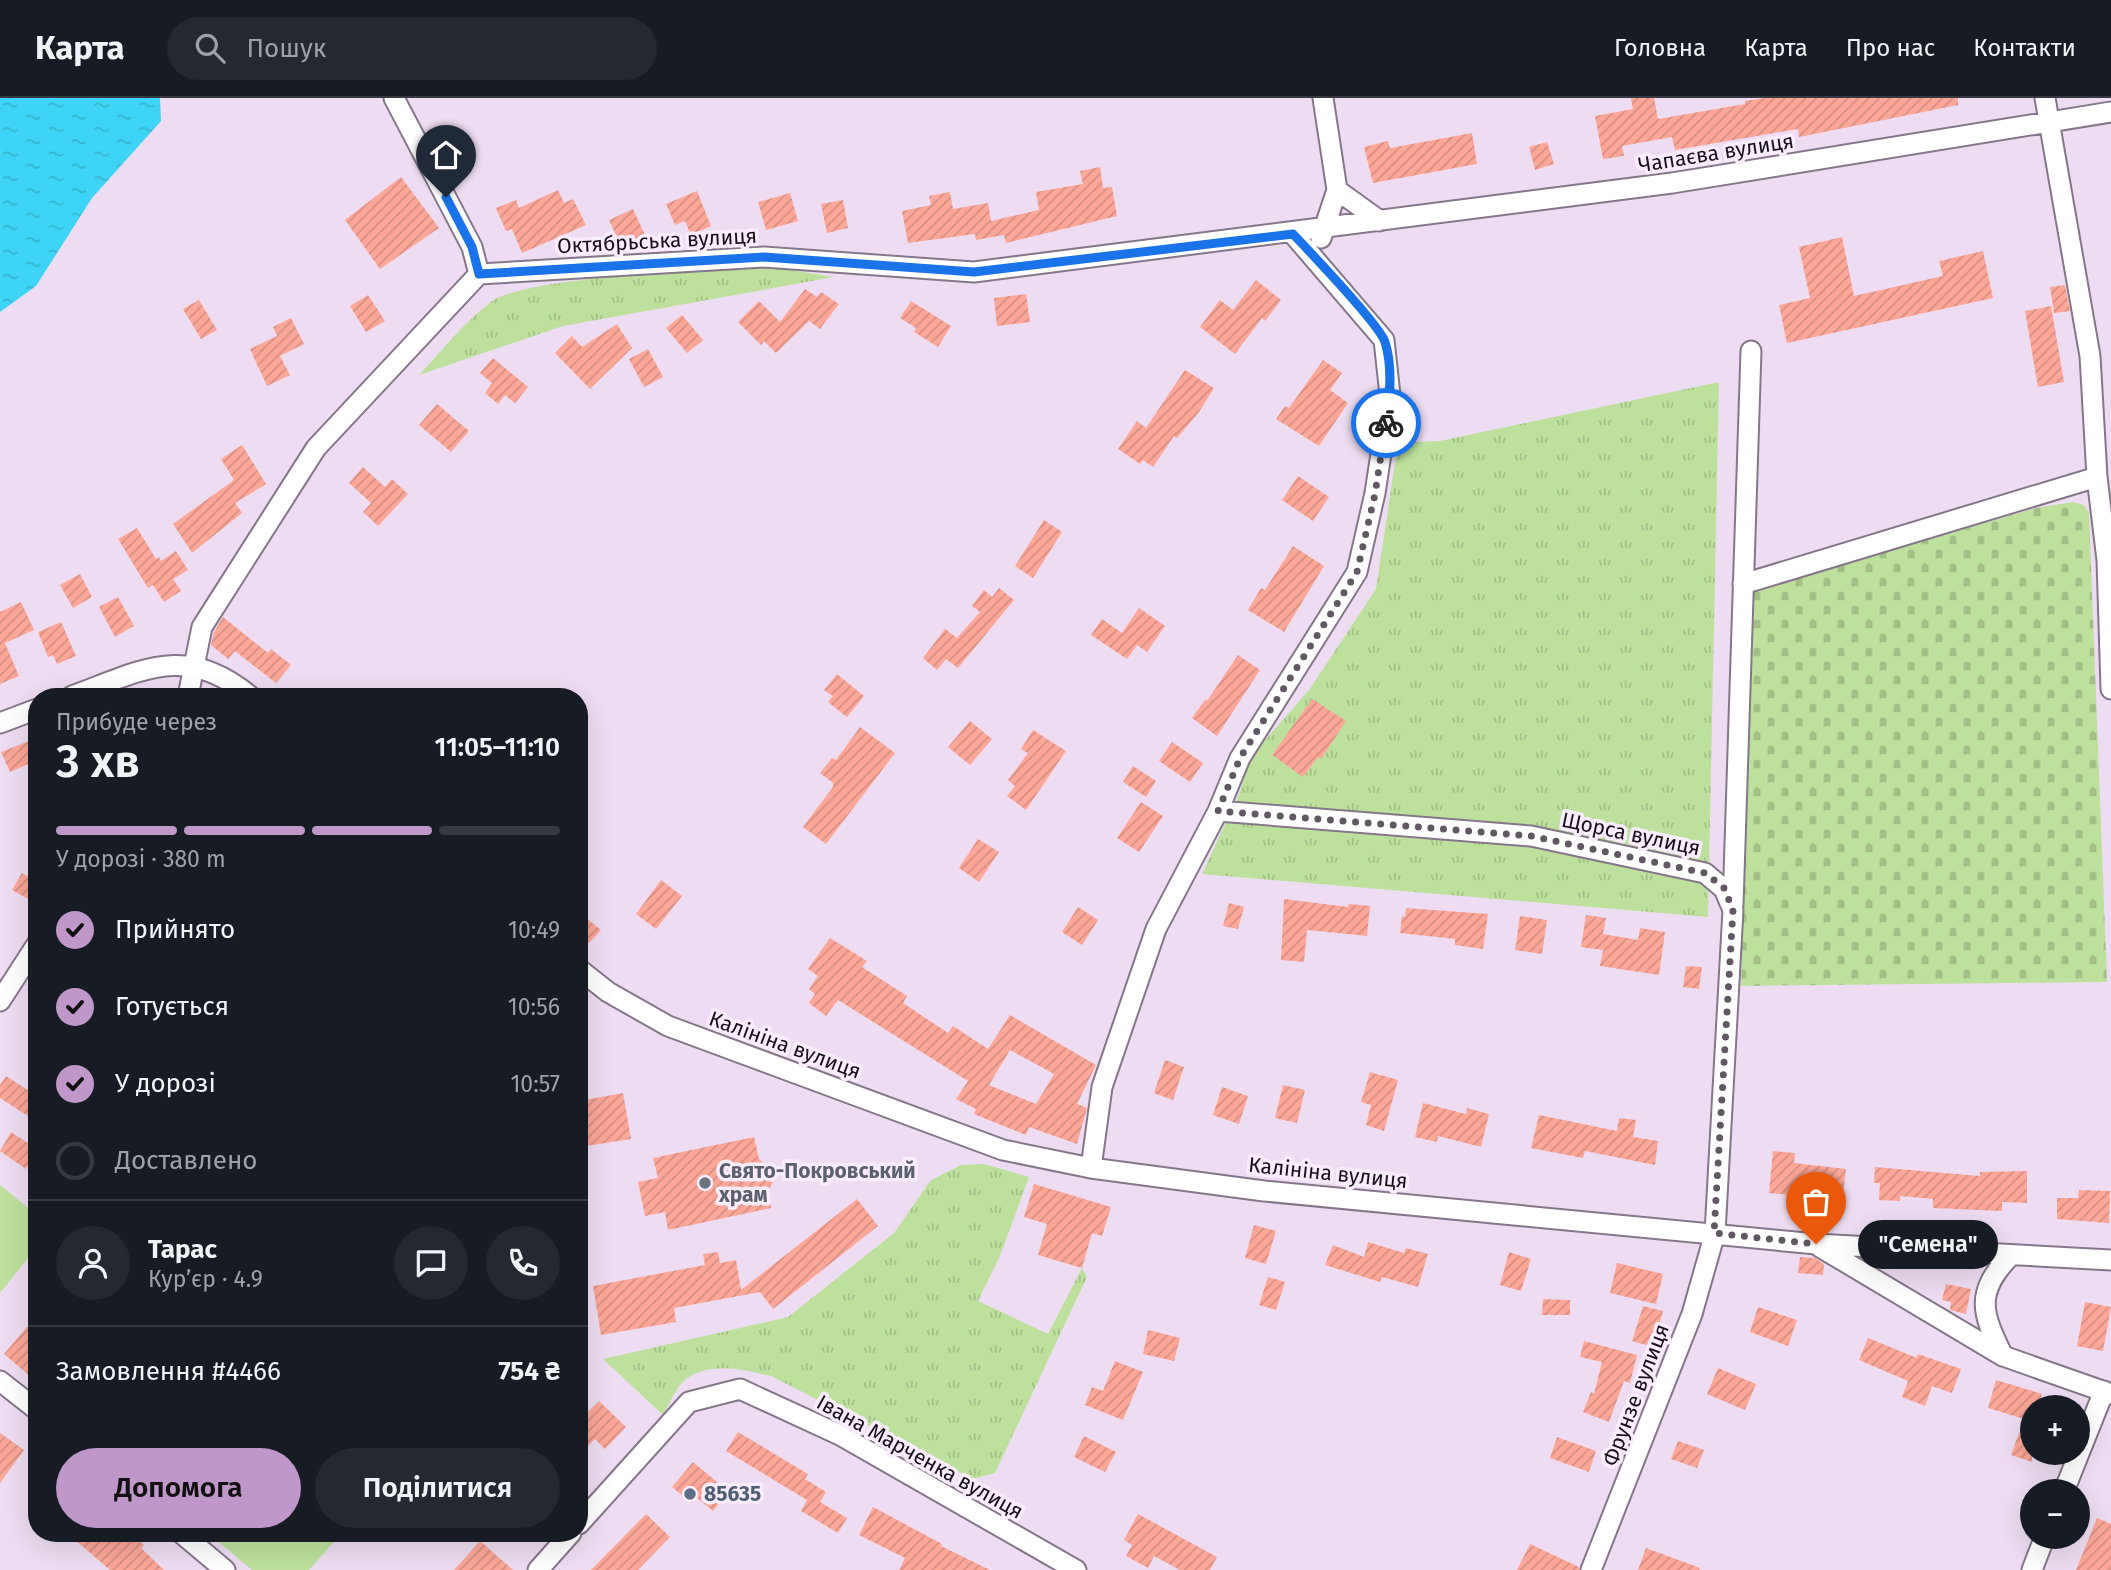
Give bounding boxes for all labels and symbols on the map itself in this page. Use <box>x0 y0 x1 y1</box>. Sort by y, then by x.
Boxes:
pin <box>416 125 476 197</box>
street label: Чапаєва вулиця <box>1636 128 1796 178</box>
street label: Октябрьська вулиця <box>556 223 758 259</box>
courier <box>1351 388 1421 458</box>
street label: Щорса вулиця <box>1559 807 1703 861</box>
street label: Калініна вулиця <box>706 1005 864 1085</box>
street label: Калініна вулиця <box>1247 1152 1409 1194</box>
place label: Свято-Покровський храм <box>718 1158 916 1208</box>
pin <box>1786 1172 1846 1244</box>
marker: Свято-Покровський храм <box>697 1175 713 1191</box>
callout: "Семена" <box>1858 1220 1998 1268</box>
street label: Фрунзе вулиця <box>1597 1320 1675 1470</box>
street label: Івана Марченка вулиця <box>812 1389 1028 1525</box>
place label: 85635 <box>704 1481 761 1507</box>
marker: 85635 <box>682 1486 698 1502</box>

